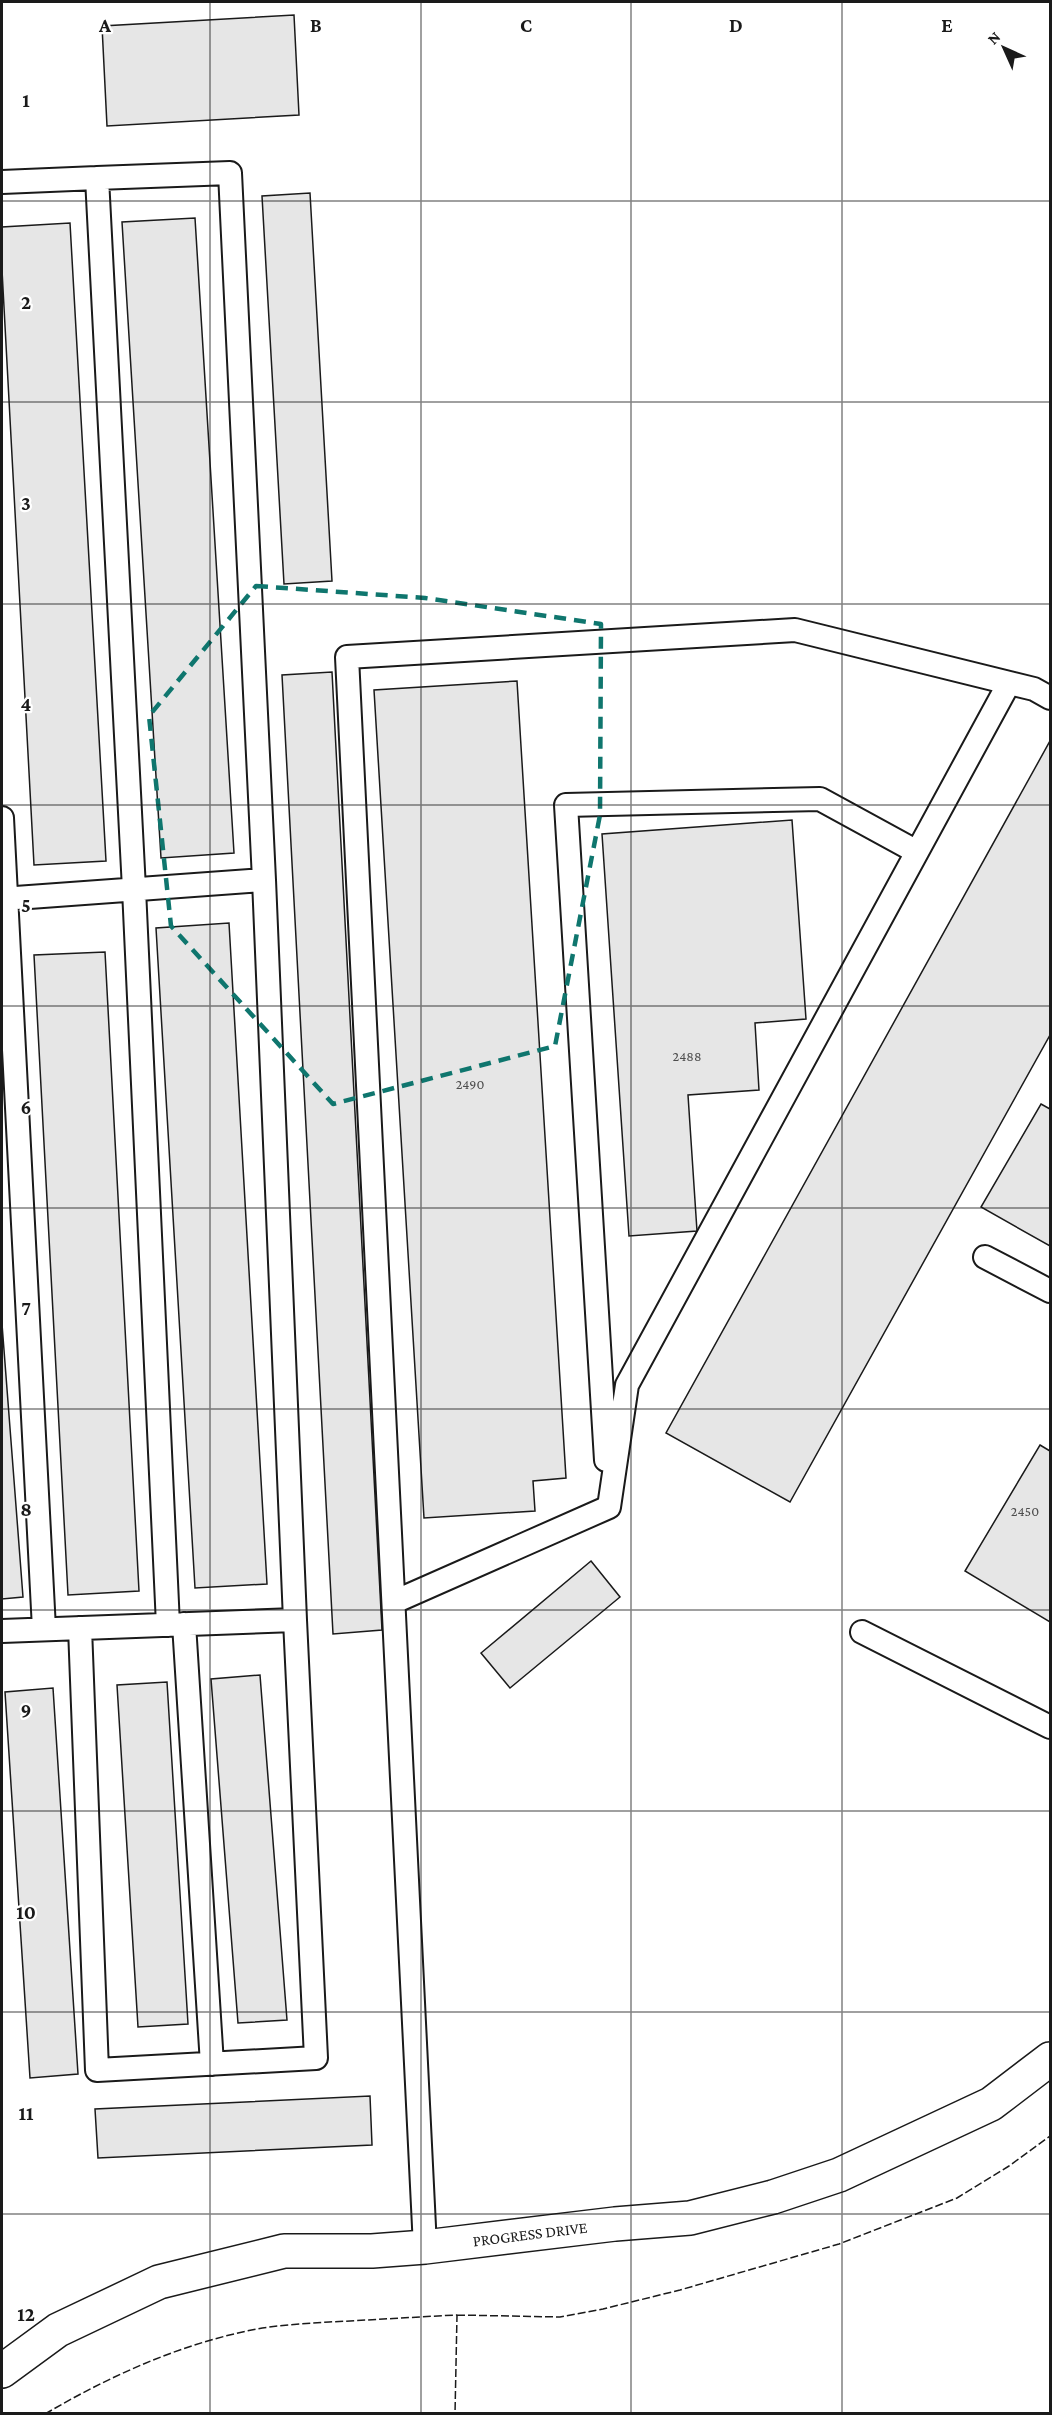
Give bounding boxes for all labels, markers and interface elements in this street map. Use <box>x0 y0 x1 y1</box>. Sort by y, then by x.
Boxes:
text: A <box>98 14 112 36</box>
text: B <box>310 14 322 36</box>
text: C <box>520 14 532 36</box>
text: D <box>729 14 743 36</box>
text: E <box>941 14 953 36</box>
north arrow <box>974 18 1034 78</box>
text: N <box>984 28 1004 48</box>
text: 1 <box>22 89 30 111</box>
text: 2 <box>21 291 31 313</box>
text: 3 <box>21 492 31 514</box>
text: 4 <box>21 693 32 715</box>
text: 5 <box>21 894 31 916</box>
house number: 2488 <box>673 1048 701 1064</box>
house number: 2490 <box>456 1076 484 1092</box>
text: 6 <box>21 1096 31 1118</box>
text: 7 <box>21 1297 31 1319</box>
text: 8 <box>20 1498 32 1520</box>
house number: 2450 <box>1011 1503 1039 1519</box>
text: 9 <box>21 1699 31 1721</box>
text: 10 <box>16 1901 36 1923</box>
text: 11 <box>19 2102 34 2124</box>
street label: PROGRESS DRIVE <box>472 2219 589 2249</box>
text: 12 <box>17 2303 35 2325</box>

